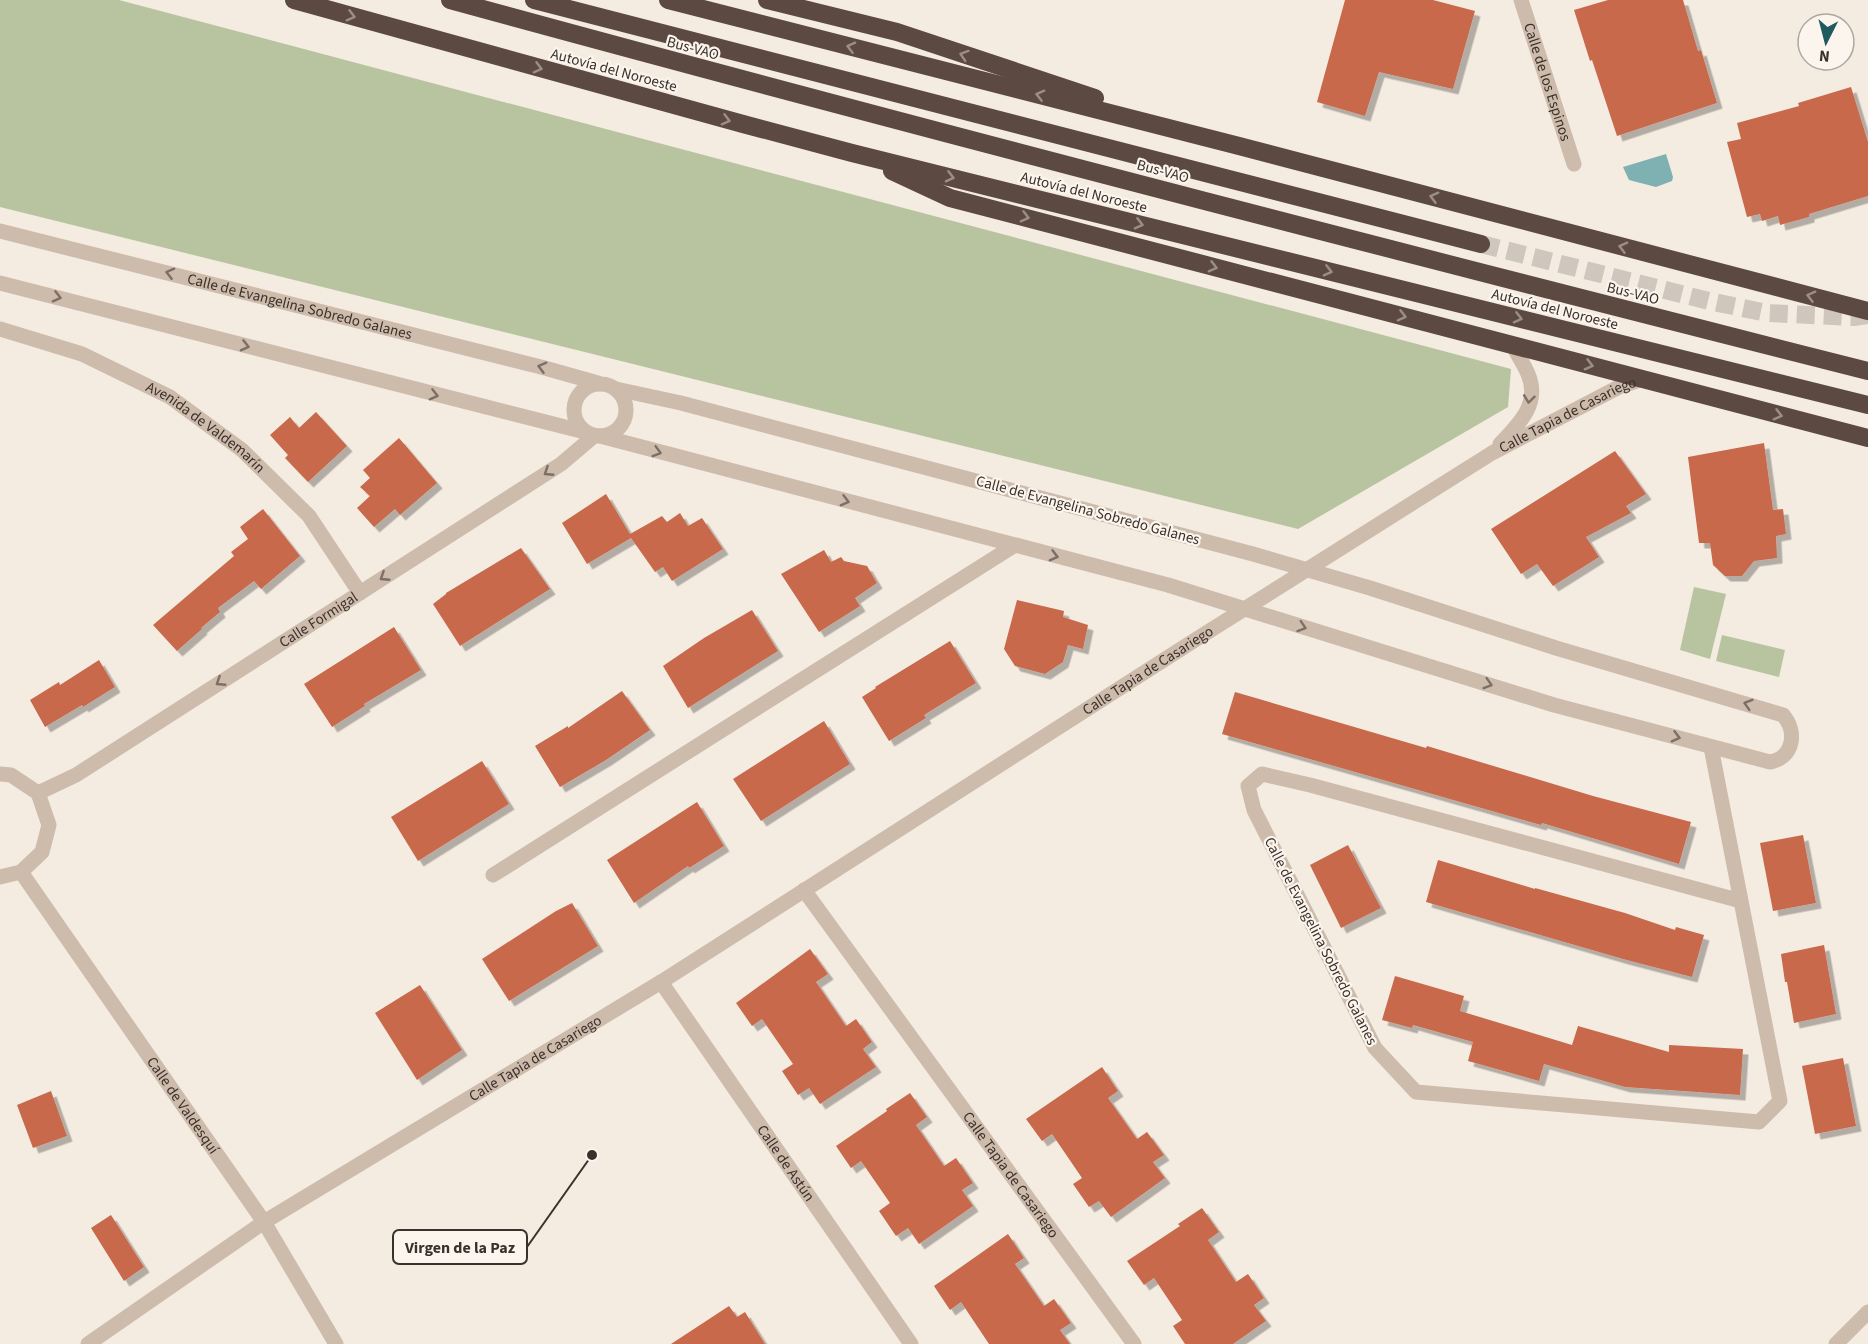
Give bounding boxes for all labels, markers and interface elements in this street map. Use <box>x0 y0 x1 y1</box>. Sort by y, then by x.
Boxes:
one-way arrow <box>345 8 355 21</box>
north arrow <box>1796 12 1856 72</box>
street label: Calle de los Espinos <box>1518 20 1576 144</box>
street label: Bus-VAO <box>664 31 721 66</box>
one-way arrow <box>846 41 856 54</box>
street label: Autovía del Noroeste <box>548 44 679 97</box>
text: N <box>1818 44 1831 67</box>
one-way arrow <box>959 49 970 62</box>
one-way arrow <box>533 60 543 73</box>
one-way arrow <box>1035 90 1045 103</box>
one-way arrow <box>721 113 731 125</box>
street label: Bus-VAO <box>1134 154 1191 189</box>
street label: Autovía del Noroeste <box>1018 167 1149 218</box>
one-way arrow <box>945 170 955 183</box>
one-way arrow <box>1429 192 1439 205</box>
one-way arrow <box>1019 210 1029 223</box>
one-way arrow <box>1134 217 1144 230</box>
one-way arrow <box>1618 241 1628 254</box>
one-way arrow <box>1207 260 1218 272</box>
one-way arrow <box>1323 264 1333 277</box>
one-way arrow <box>165 268 175 281</box>
street label: Calle de Evangelina Sobredo Galanes <box>185 268 414 345</box>
street label: Bus-VAO <box>1604 277 1661 310</box>
street label: Autovía del Noroeste <box>1489 284 1620 335</box>
one-way arrow <box>51 290 61 303</box>
one-way arrow <box>1807 291 1817 303</box>
one-way arrow <box>1397 309 1407 322</box>
one-way arrow <box>1512 311 1522 324</box>
one-way arrow <box>240 339 250 351</box>
one-way arrow <box>1584 358 1594 370</box>
one-way arrow <box>537 362 547 375</box>
street label: Calle Tapia de Casariego <box>1495 372 1639 459</box>
street label: Avenida de Valdemarín <box>142 377 270 478</box>
one-way arrow <box>429 387 439 400</box>
one-way arrow <box>1524 394 1536 403</box>
one-way arrow <box>1773 407 1783 420</box>
one-way arrow <box>651 445 662 457</box>
one-way arrow <box>544 465 555 476</box>
street label: Calle de Evangelina Sobredo Galanes <box>974 470 1202 550</box>
one-way arrow <box>840 494 850 506</box>
one-way arrow <box>1049 548 1059 561</box>
one-way arrow <box>380 570 390 582</box>
street label: Calle Formigal <box>275 587 362 653</box>
one-way arrow <box>1296 620 1307 632</box>
street label: Calle Tapia de Casariego <box>1078 621 1218 721</box>
one-way arrow <box>216 675 226 687</box>
one-way arrow <box>1482 677 1493 689</box>
one-way arrow <box>1743 699 1754 712</box>
one-way arrow <box>1671 730 1681 743</box>
street label: Calle de Evangelina Sobredo Galanes <box>1259 834 1382 1049</box>
street label: Calle Tapia de Casariego <box>465 1010 606 1107</box>
street label: Calle de Valdesquí <box>141 1053 224 1159</box>
street label: Calle Tapia de Casariego <box>957 1107 1064 1243</box>
street label: Calle de Astún <box>752 1121 820 1206</box>
callout: Virgen de la Paz <box>393 1230 527 1264</box>
text: Virgen de la Paz <box>404 1237 515 1259</box>

